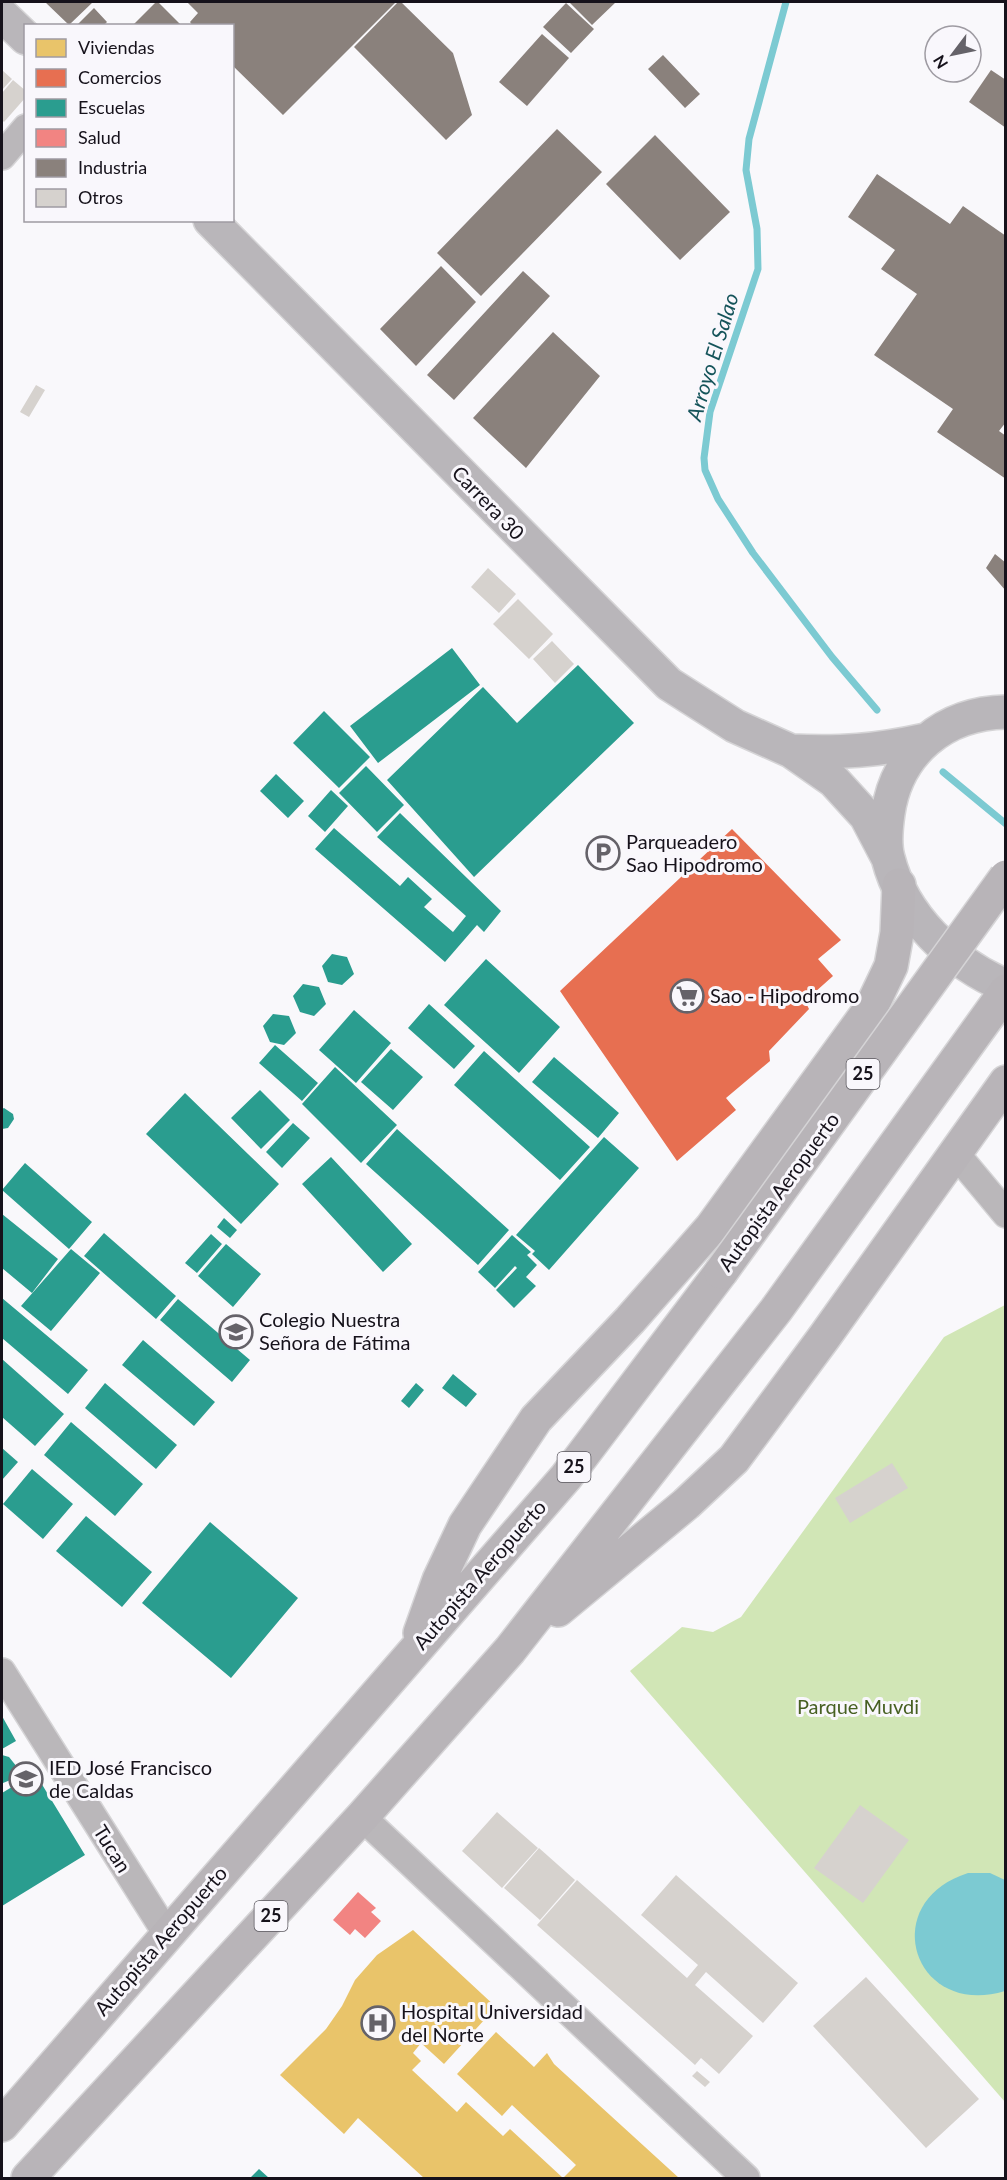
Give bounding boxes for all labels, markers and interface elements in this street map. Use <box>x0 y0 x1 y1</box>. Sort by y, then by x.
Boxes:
legend <box>24 24 234 222</box>
north arrow <box>923 24 983 84</box>
text: Viviendas <box>78 36 155 58</box>
text: N <box>929 52 951 72</box>
text: Comercios <box>78 66 162 88</box>
text: Escuelas <box>78 96 145 118</box>
text: Salud <box>78 126 121 148</box>
text: Industria <box>78 156 147 178</box>
text: Otros <box>78 186 123 208</box>
water label: Arroyo El Salao <box>680 290 743 424</box>
street label: Carrera 30 <box>448 460 530 544</box>
place label: Parqueadero Sao Hipodromo <box>626 829 763 876</box>
parking icon: Parqueadero Sao Hipodromo <box>585 835 621 871</box>
supermarket icon: Sao - Hipodromo <box>669 978 705 1014</box>
place label: Sao - Hipodromo <box>710 983 859 1007</box>
road number: 25 <box>846 1059 880 1089</box>
street label: Autopista Aeropuerto <box>713 1108 844 1275</box>
place label: Colegio Nuestra Señora de Fátima <box>259 1307 410 1354</box>
school or university icon: Colegio Nuestra Señora de Fátima <box>218 1314 254 1350</box>
road number: 25 <box>558 1452 590 1482</box>
street label: Autopista Aeropuerto <box>408 1495 551 1654</box>
park label: Parque Muvdi <box>797 1694 919 1718</box>
place label: IED José Francisco de Caldas <box>49 1755 212 1802</box>
school or university icon: IED José Francisco de Caldas <box>8 1761 44 1797</box>
street label: Tucan <box>89 1820 137 1877</box>
street label: Autopista Aeropuerto <box>89 1861 232 2020</box>
road number: 25 <box>254 1901 288 1931</box>
place label: Hospital Universidad del Norte <box>401 1999 583 2046</box>
hospital icon: Hospital Universidad del Norte <box>360 2005 396 2041</box>

